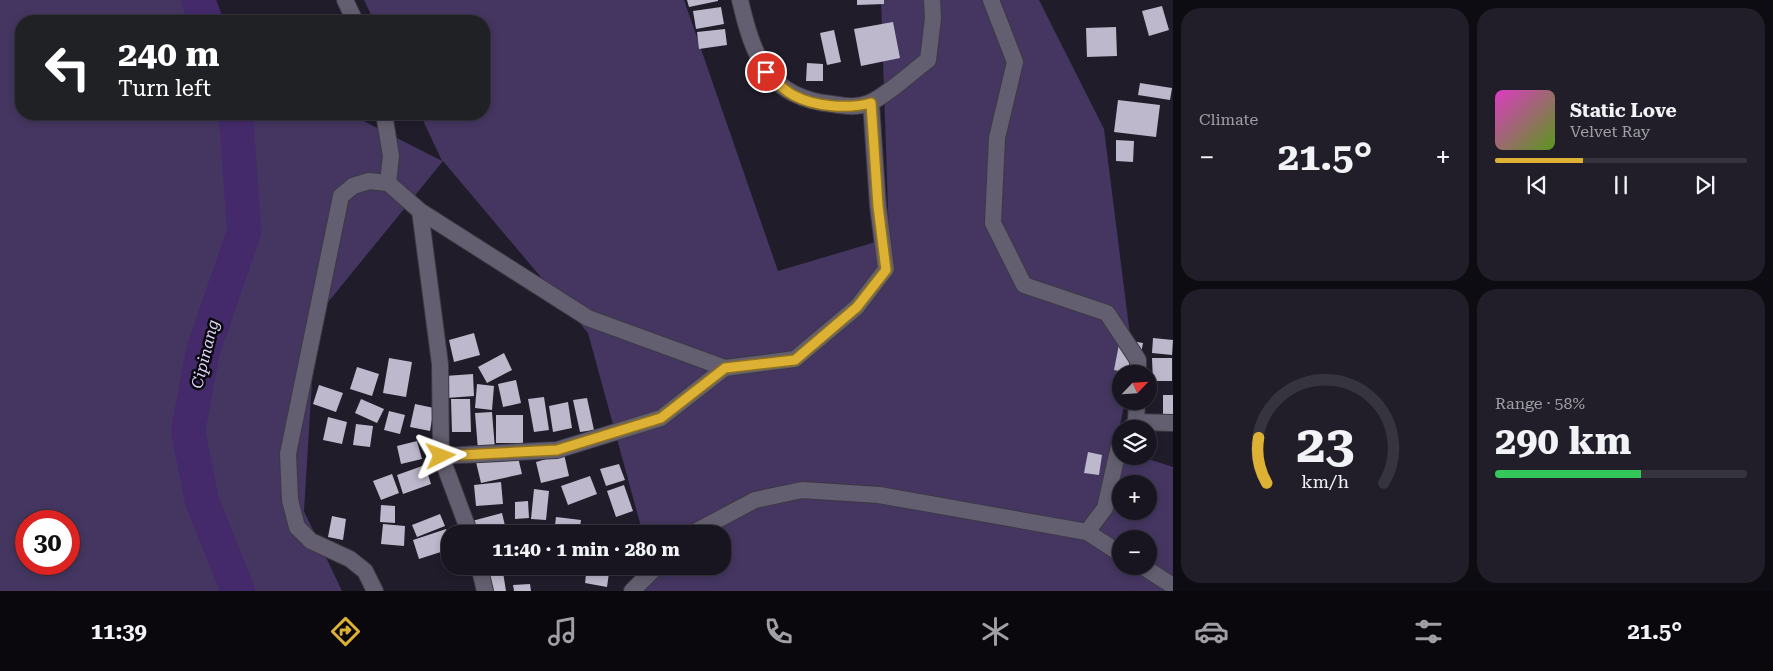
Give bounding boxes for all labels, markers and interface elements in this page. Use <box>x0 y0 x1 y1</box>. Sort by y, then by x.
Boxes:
text: 240 m <box>118 34 219 75</box>
icon: left <box>35 35 100 100</box>
pin <box>745 51 787 93</box>
icon: arrive <box>752 58 780 86</box>
text: Turn left <box>118 76 211 101</box>
text: Static Love <box>1570 99 1677 122</box>
text: Climate <box>1199 110 1258 129</box>
text: Velvet Ray <box>1570 122 1650 141</box>
text: 21.5° <box>1278 135 1372 179</box>
text: − <box>1199 141 1215 174</box>
text: + <box>1435 141 1451 174</box>
icon: previous <box>1523 171 1551 199</box>
icon: pause <box>1607 171 1635 199</box>
icon: next <box>1691 171 1719 199</box>
water label: Cipinang <box>187 318 223 390</box>
north arrow <box>1112 365 1158 410</box>
map controls <box>1112 365 1157 575</box>
text: Range · 58% <box>1495 394 1585 413</box>
text: 23 <box>1296 414 1354 475</box>
text: 290 km <box>1495 419 1631 463</box>
button: layers <box>1112 420 1157 465</box>
position arrow <box>414 429 466 481</box>
text: km/h <box>1301 471 1349 492</box>
button: + <box>1112 475 1157 520</box>
speed limit sign: 30 <box>15 510 80 575</box>
button: − <box>1112 530 1157 575</box>
text: 11:40 · 1 min · 280 m <box>492 538 680 561</box>
icon: directions <box>328 614 363 649</box>
icon: music <box>545 614 580 649</box>
icon: phone <box>761 614 796 649</box>
icon: climate <box>978 614 1013 649</box>
icon: car <box>1194 614 1229 649</box>
icon: filters <box>1411 614 1446 649</box>
text: 11:39 <box>91 619 147 644</box>
text: 21.5° <box>1627 619 1682 644</box>

